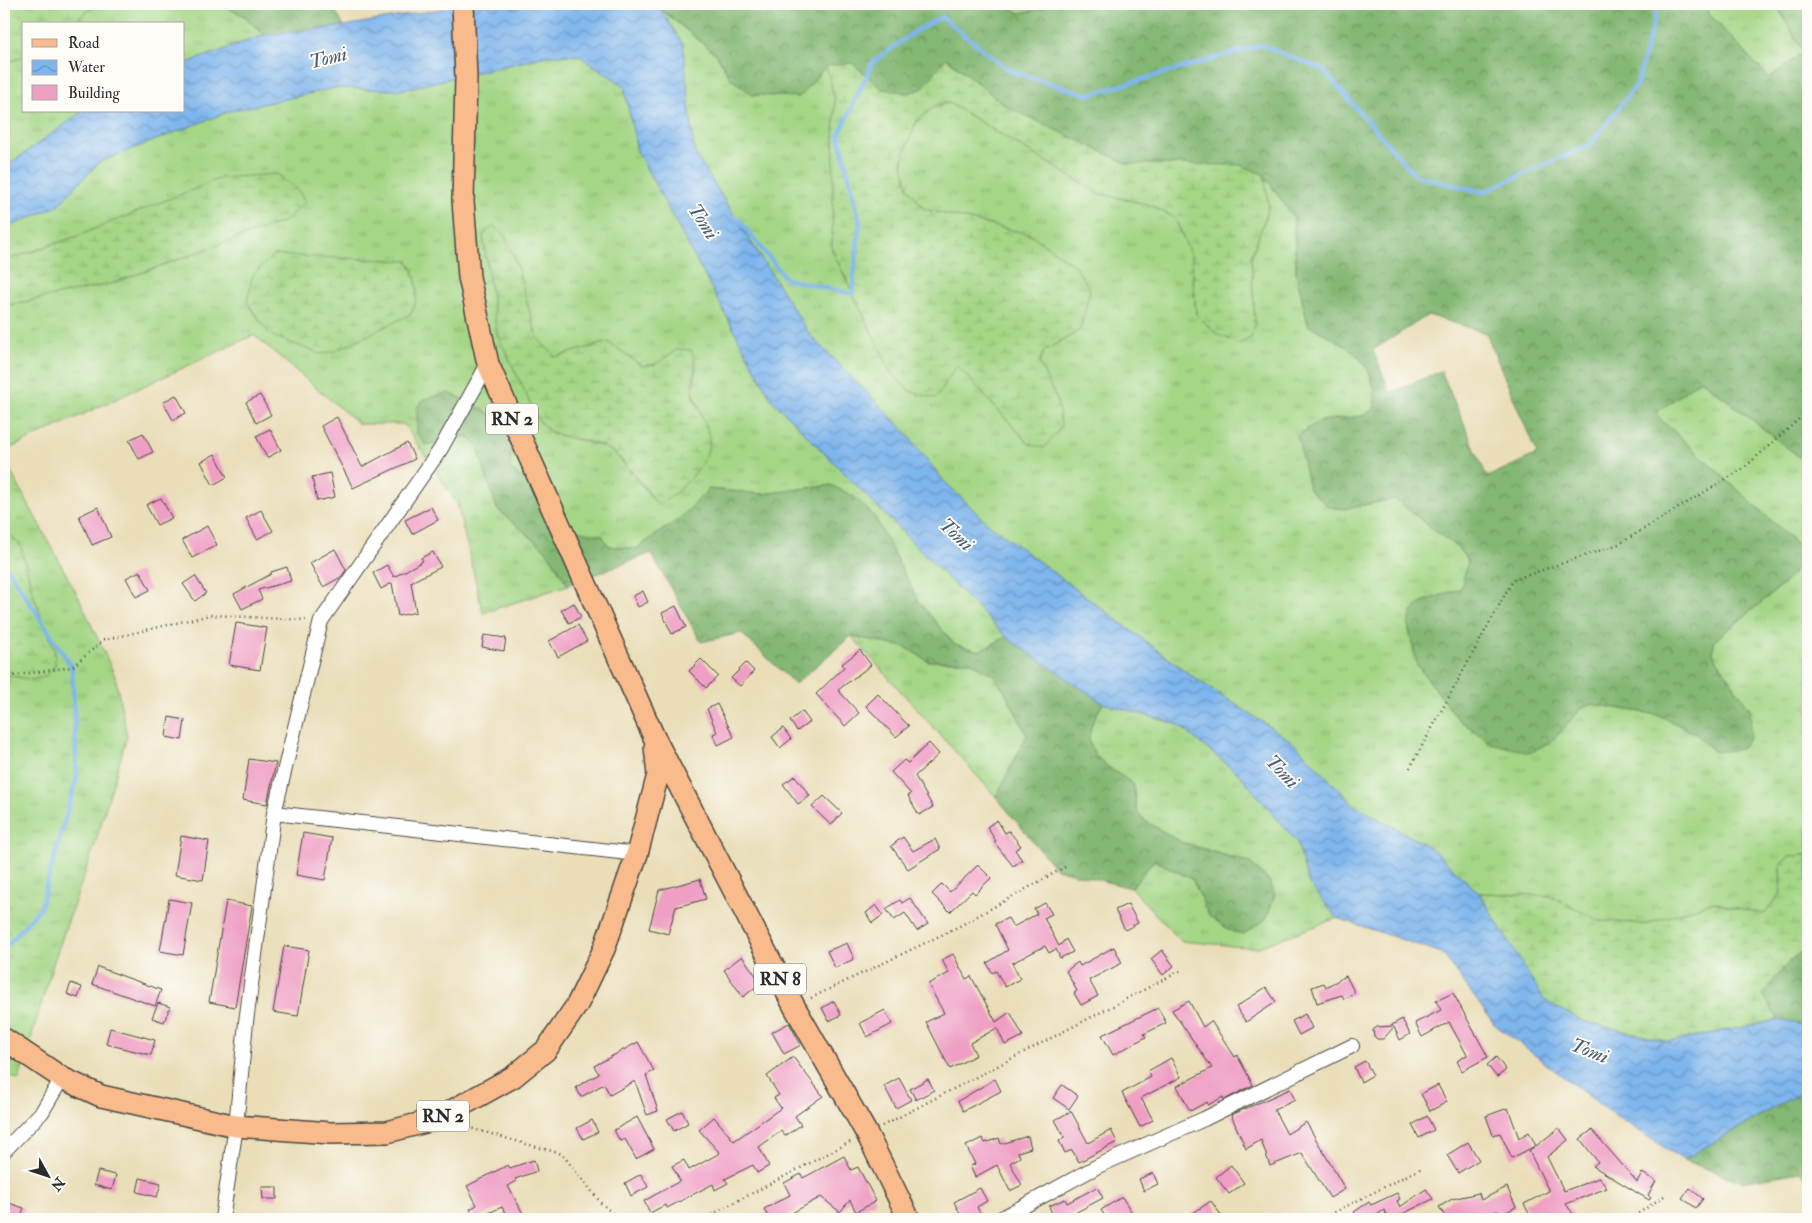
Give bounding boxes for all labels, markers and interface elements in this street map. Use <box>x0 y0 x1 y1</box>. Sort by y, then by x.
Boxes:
legend <box>22 22 185 112</box>
text: Road <box>68 34 100 53</box>
water label: Tomi <box>307 41 350 74</box>
text: Water <box>67 58 105 77</box>
text: Building <box>68 84 120 103</box>
water label: Tomi <box>683 199 725 244</box>
road number: RN 2 <box>486 404 538 434</box>
water label: Tomi <box>934 512 979 557</box>
water label: Tomi <box>1260 749 1305 794</box>
road number: RN 8 <box>754 964 806 994</box>
water label: Tomi <box>1568 1032 1613 1069</box>
road number: RN 2 <box>417 1100 469 1132</box>
north arrow <box>22 1150 72 1200</box>
text: N <box>47 1173 69 1195</box>

